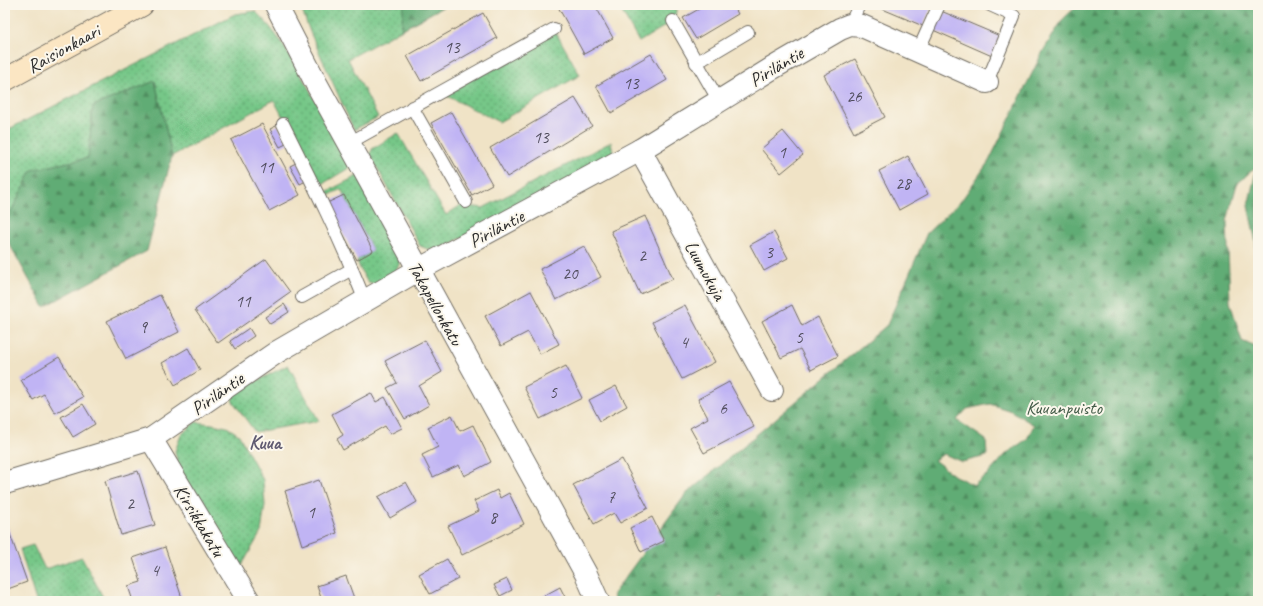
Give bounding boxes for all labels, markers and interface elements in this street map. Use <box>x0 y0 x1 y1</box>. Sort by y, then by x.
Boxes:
street label: Raisionkaari <box>23 18 106 79</box>
house number: 13 <box>444 37 461 58</box>
street label: Piriläntie <box>745 40 810 92</box>
house number: 13 <box>623 73 640 94</box>
house number: 26 <box>846 86 863 107</box>
house number: 13 <box>533 127 550 148</box>
house number: 1 <box>778 142 787 163</box>
house number: 11 <box>258 157 275 178</box>
house number: 28 <box>895 173 913 194</box>
street label: Piriläntie <box>465 204 530 253</box>
street label: Luumukuja <box>679 236 732 306</box>
house number: 3 <box>765 242 774 263</box>
house number: 2 <box>638 245 647 266</box>
street label: Takapellonkatu <box>402 257 469 351</box>
house number: 20 <box>562 263 579 284</box>
house number: 11 <box>235 291 252 312</box>
house number: 9 <box>139 317 148 338</box>
house number: 5 <box>795 327 804 348</box>
house number: 4 <box>680 332 690 353</box>
street label: Piriläntie <box>187 366 250 421</box>
house number: 5 <box>549 382 558 403</box>
park label: Kuuanpuisto <box>1026 396 1103 420</box>
house number: 6 <box>719 398 728 419</box>
district label: Kuua <box>249 430 283 455</box>
street label: Kirsikkakatu <box>168 480 231 563</box>
house number: 7 <box>607 487 616 508</box>
house number: 2 <box>126 493 135 514</box>
house number: 1 <box>307 502 316 523</box>
house number: 8 <box>489 507 499 528</box>
house number: 4 <box>151 560 161 581</box>

